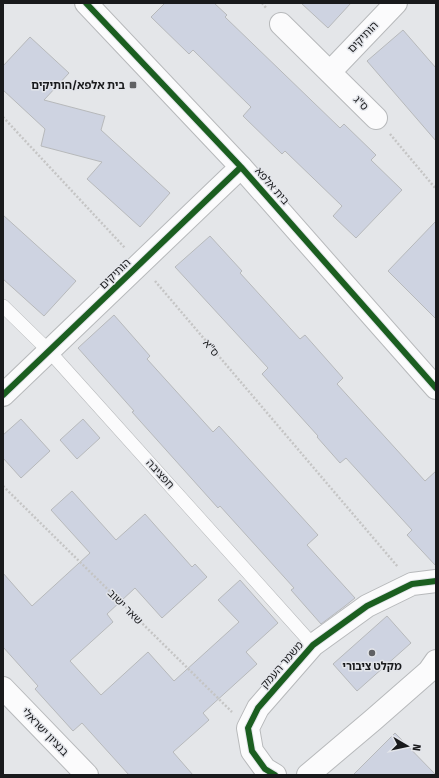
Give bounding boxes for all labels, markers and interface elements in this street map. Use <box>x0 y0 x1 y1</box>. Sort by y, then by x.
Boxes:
street label: הותיקים <box>345 19 381 55</box>
place label: בית אלפא/הותיקים <box>31 79 125 92</box>
marker: בית אלפא/הותיקים <box>128 80 138 90</box>
street label: ס"ג <box>351 93 371 113</box>
street label: בית אלפא <box>252 165 292 207</box>
street label: הותיקים <box>97 256 133 292</box>
street label: ס"א <box>200 337 222 359</box>
street label: חפציבה <box>143 456 177 492</box>
street label: שאר ישוב <box>105 587 145 627</box>
street label: משמר העמק <box>258 639 306 691</box>
marker: מקלט ציבורי <box>367 648 377 658</box>
place label: מקלט ציבורי <box>342 660 402 673</box>
street label: בנציון ישראלי <box>19 705 71 759</box>
north arrow <box>387 726 427 766</box>
text: N <box>409 743 423 752</box>

